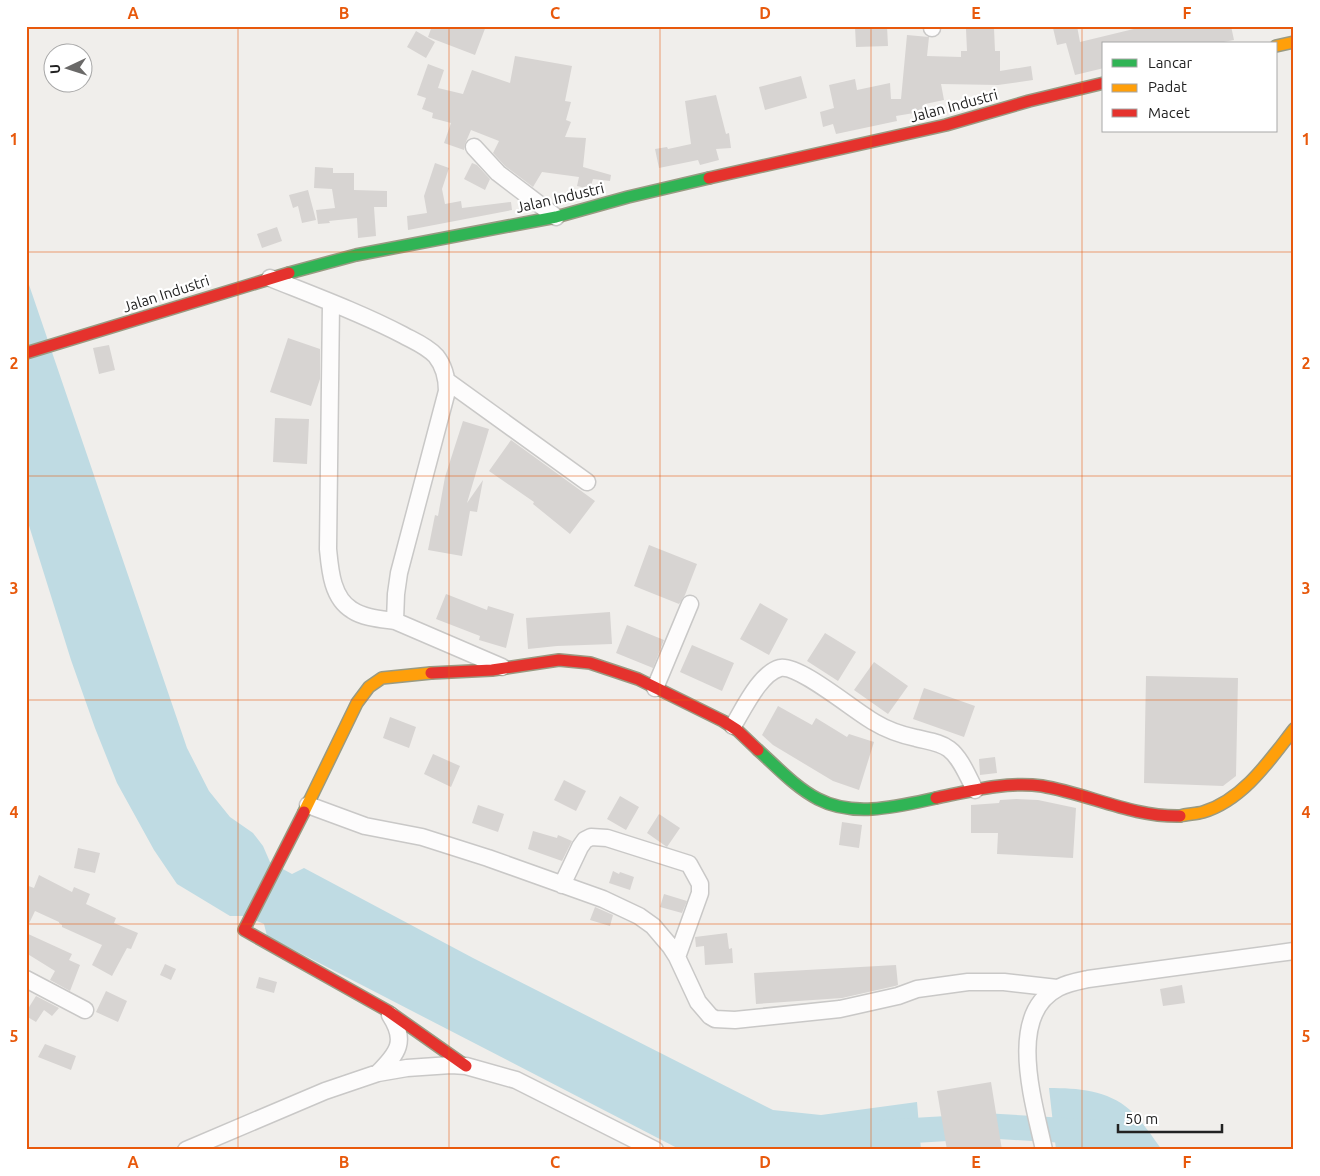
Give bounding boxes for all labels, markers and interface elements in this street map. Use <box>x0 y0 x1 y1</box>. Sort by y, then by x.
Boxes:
text: A <box>127 4 139 22</box>
text: B <box>339 4 349 22</box>
text: C <box>550 4 560 22</box>
text: D <box>759 4 771 22</box>
text: E <box>971 4 981 22</box>
text: F <box>1183 4 1192 22</box>
north arrow <box>42 42 92 92</box>
legend <box>1102 42 1278 132</box>
text: Lancar <box>1148 54 1193 71</box>
text: U <box>47 63 63 74</box>
text: Padat <box>1148 78 1187 95</box>
street label: Jalan Industri <box>908 86 1000 125</box>
text: Macet <box>1148 104 1190 121</box>
text: 1 <box>9 130 19 148</box>
text: 1 <box>1301 130 1311 148</box>
street label: Jalan Industri <box>514 179 606 216</box>
street label: Jalan Industri <box>120 271 211 316</box>
text: 2 <box>9 354 19 372</box>
text: 2 <box>1301 354 1311 372</box>
text: 3 <box>9 579 19 597</box>
text: 3 <box>1301 579 1311 597</box>
text: 4 <box>9 803 19 821</box>
text: 4 <box>1301 803 1311 821</box>
text: 5 <box>9 1027 19 1045</box>
text: 5 <box>1301 1027 1311 1045</box>
scale bar <box>1118 1101 1221 1133</box>
text: 50 m <box>1125 1110 1158 1127</box>
text: A <box>127 1153 139 1171</box>
text: B <box>339 1153 349 1171</box>
text: C <box>550 1153 560 1171</box>
text: D <box>759 1153 771 1171</box>
text: E <box>971 1153 981 1171</box>
text: F <box>1183 1153 1192 1171</box>

